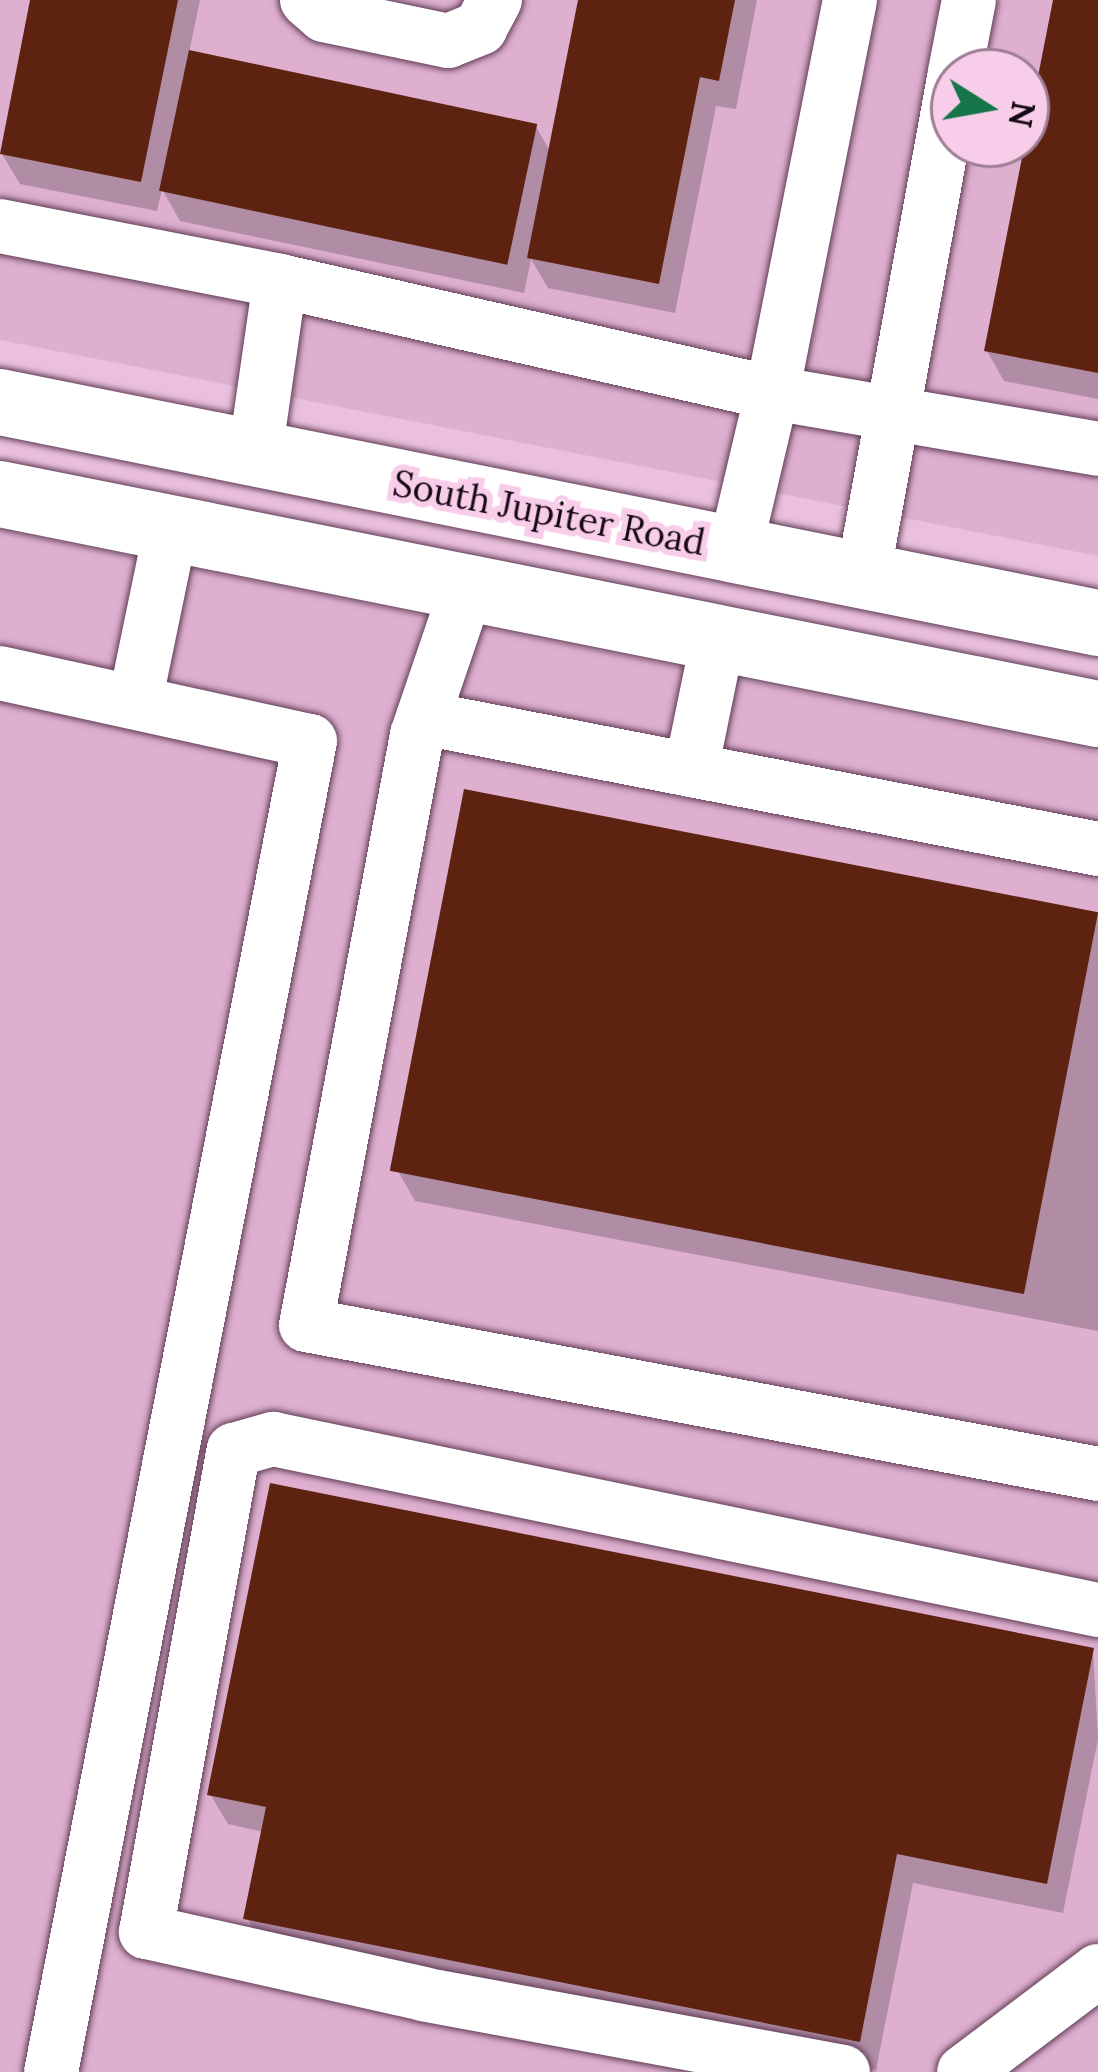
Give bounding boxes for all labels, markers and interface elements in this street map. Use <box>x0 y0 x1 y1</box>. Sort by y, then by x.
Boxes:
north arrow <box>930 48 1050 168</box>
text: N <box>999 98 1045 131</box>
street label: South Jupiter Road <box>389 462 709 564</box>

